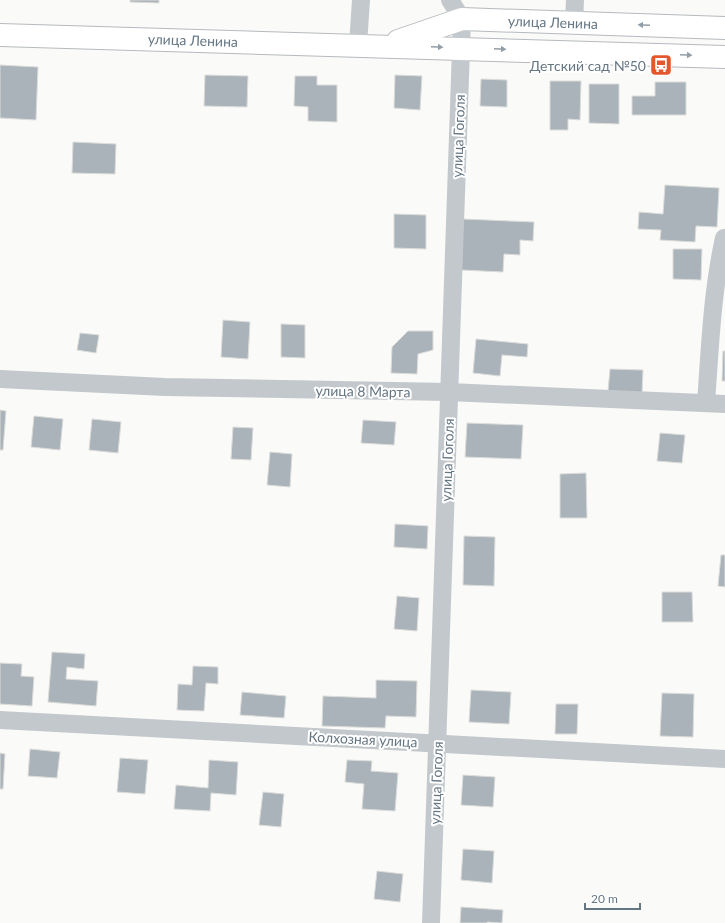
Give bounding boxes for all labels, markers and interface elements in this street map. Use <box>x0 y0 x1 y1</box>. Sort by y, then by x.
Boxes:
street label: улица Ленина <box>508 12 598 32</box>
one-way arrow <box>637 22 650 28</box>
street label: улица Ленина <box>148 30 238 50</box>
one-way arrow <box>431 44 444 50</box>
one-way arrow <box>494 46 507 52</box>
bus stop icon: Детский сад №50 <box>648 52 674 78</box>
one-way arrow <box>680 52 692 59</box>
place label: Детский сад №50 <box>529 57 646 74</box>
street label: улица Гоголя <box>448 94 468 178</box>
street label: улица 8 Марта <box>315 382 411 400</box>
street label: улица Гоголя <box>437 418 457 502</box>
street label: Колхозная улица <box>308 728 418 750</box>
street label: улица Гоголя <box>426 741 446 825</box>
scale bar <box>585 885 640 911</box>
text: 20 m <box>591 891 618 906</box>

